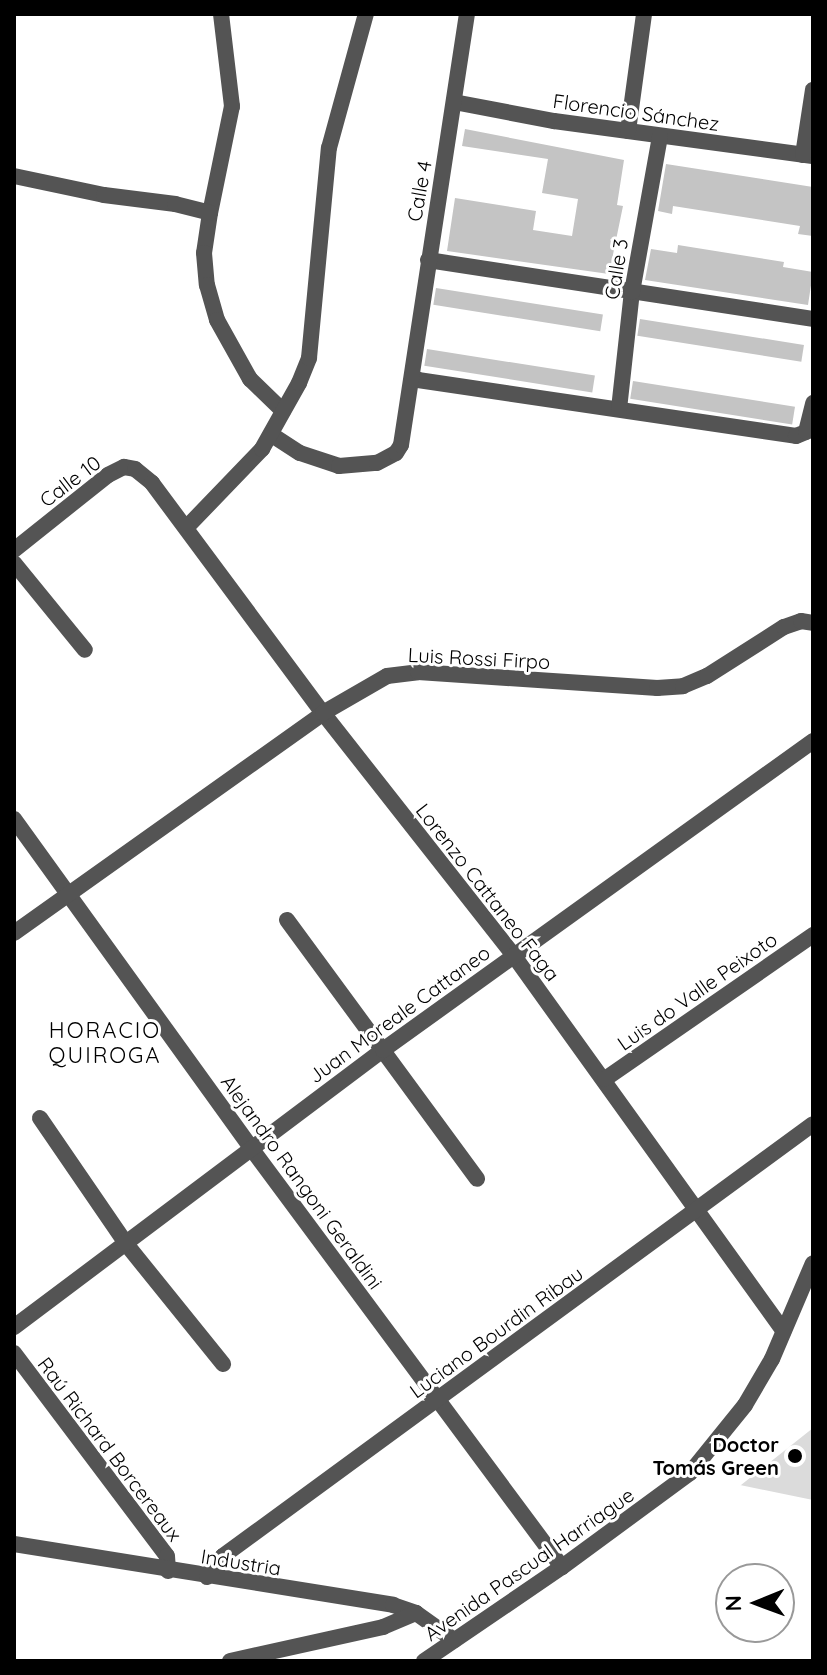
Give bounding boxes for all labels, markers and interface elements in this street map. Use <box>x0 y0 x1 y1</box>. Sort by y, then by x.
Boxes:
street label: Florencio Sánchez <box>551 88 721 136</box>
street label: Calle 4 <box>402 159 436 223</box>
street label: Calle 3 <box>599 237 633 301</box>
street label: Calle 10 <box>35 450 105 512</box>
street label: Luis Rossi Firpo <box>407 642 551 674</box>
street label: Lorenzo Cattaneo Faga <box>411 798 565 986</box>
street label: Luis do Valle Peixoto <box>613 927 781 1055</box>
street label: Juan Moreale Cattaneo <box>304 940 494 1088</box>
district label: HORACIO QUIROGA <box>48 1017 162 1068</box>
street label: Alejandro Rangoni Geraldini <box>216 1070 388 1294</box>
street label: Luciano Bourdin Ribau <box>405 1261 587 1403</box>
street label: Raú Richard Borcereaux <box>33 1352 187 1546</box>
place label: Doctor Tomás Green <box>652 1432 779 1479</box>
marker: Doctor Tomás Green <box>786 1447 804 1465</box>
street label: Avenida Pascual Harriague <box>420 1482 638 1646</box>
street label: Industria <box>199 1544 283 1580</box>
north arrow <box>715 1563 795 1643</box>
text: N <box>719 1595 747 1612</box>

